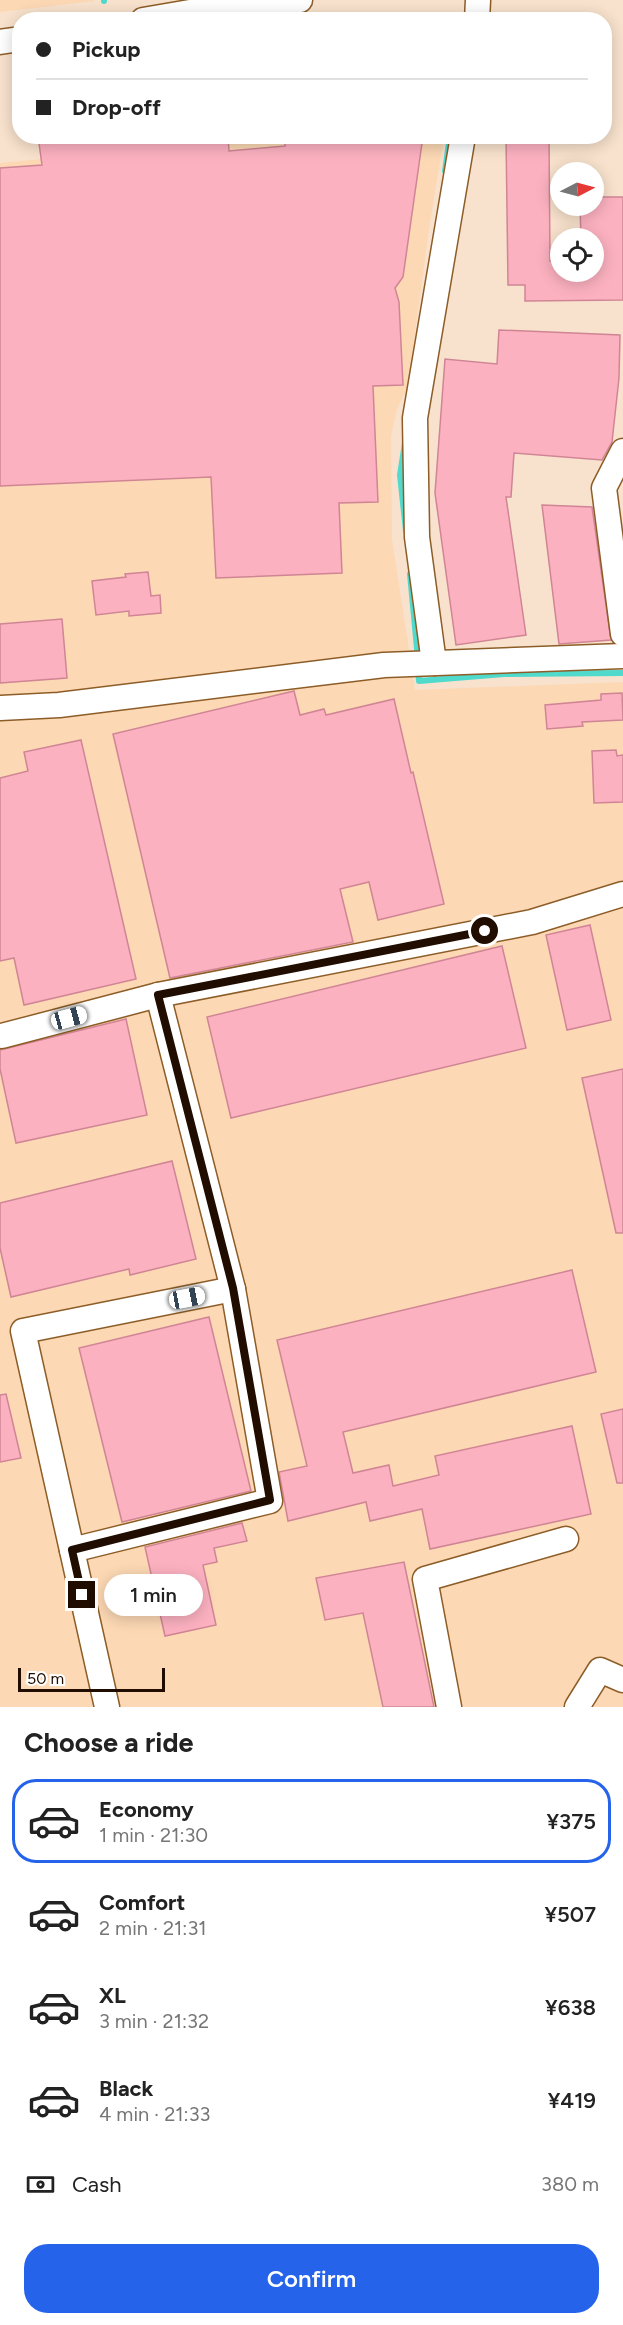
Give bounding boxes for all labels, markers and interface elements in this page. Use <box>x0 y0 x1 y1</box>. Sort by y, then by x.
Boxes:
text: Pickup <box>72 36 141 63</box>
text: Drop-off <box>72 94 161 121</box>
north arrow <box>550 162 604 216</box>
map controls <box>550 162 604 282</box>
button: locate <box>550 228 604 282</box>
route start <box>471 917 498 944</box>
car <box>49 1005 89 1031</box>
car <box>168 1286 206 1310</box>
callout: 1 min <box>103 1574 202 1616</box>
route end <box>68 1581 95 1608</box>
text: 1 min <box>130 1583 177 1607</box>
scale bar <box>18 1665 165 1692</box>
text: 50 m <box>27 1669 64 1688</box>
text: Choose a ride <box>24 1726 193 1759</box>
icon: car <box>27 1794 81 1848</box>
text: Economy <box>99 1796 194 1823</box>
text: ¥375 <box>546 1808 596 1835</box>
text: 1 min · 21:30 <box>99 1823 208 1847</box>
icon: car <box>27 1887 81 1941</box>
text: Comfort <box>99 1889 185 1916</box>
text: ¥507 <box>544 1901 596 1928</box>
text: 2 min · 21:31 <box>99 1916 207 1940</box>
icon: car <box>27 1980 81 2034</box>
text: XL <box>99 1982 126 2009</box>
text: ¥638 <box>545 1994 596 2021</box>
text: 3 min · 21:32 <box>99 2009 209 2033</box>
icon: car <box>27 2073 81 2127</box>
text: Black <box>99 2075 153 2102</box>
text: ¥419 <box>548 2087 596 2114</box>
text: 4 min · 21:33 <box>99 2102 210 2126</box>
icon: cash <box>24 2168 57 2201</box>
text: Cash <box>72 2171 122 2198</box>
text: 380 m <box>541 2172 599 2196</box>
button: Confirm <box>24 2244 599 2313</box>

